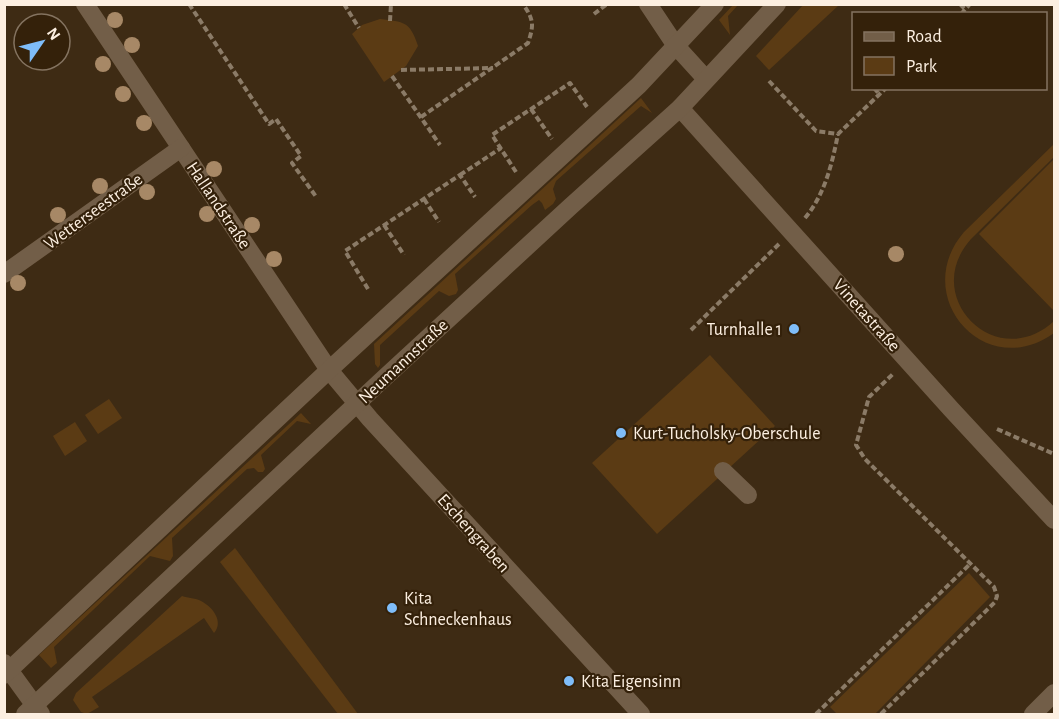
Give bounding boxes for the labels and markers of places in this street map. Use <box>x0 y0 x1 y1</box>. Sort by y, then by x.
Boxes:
place label: Turnhalle 1 <box>706 321 782 339</box>
marker: Turnhalle 1 <box>787 322 801 336</box>
place label: Kurt-Tucholsky-Oberschule <box>633 425 821 443</box>
marker: Kurt-Tucholsky-Oberschule <box>614 426 628 440</box>
place label: Kita Schneckenhaus <box>404 590 512 629</box>
marker: Kita Schneckenhaus <box>385 601 399 615</box>
place label: Kita Eigensinn <box>581 673 681 691</box>
marker: Kita Eigensinn <box>562 674 576 688</box>

